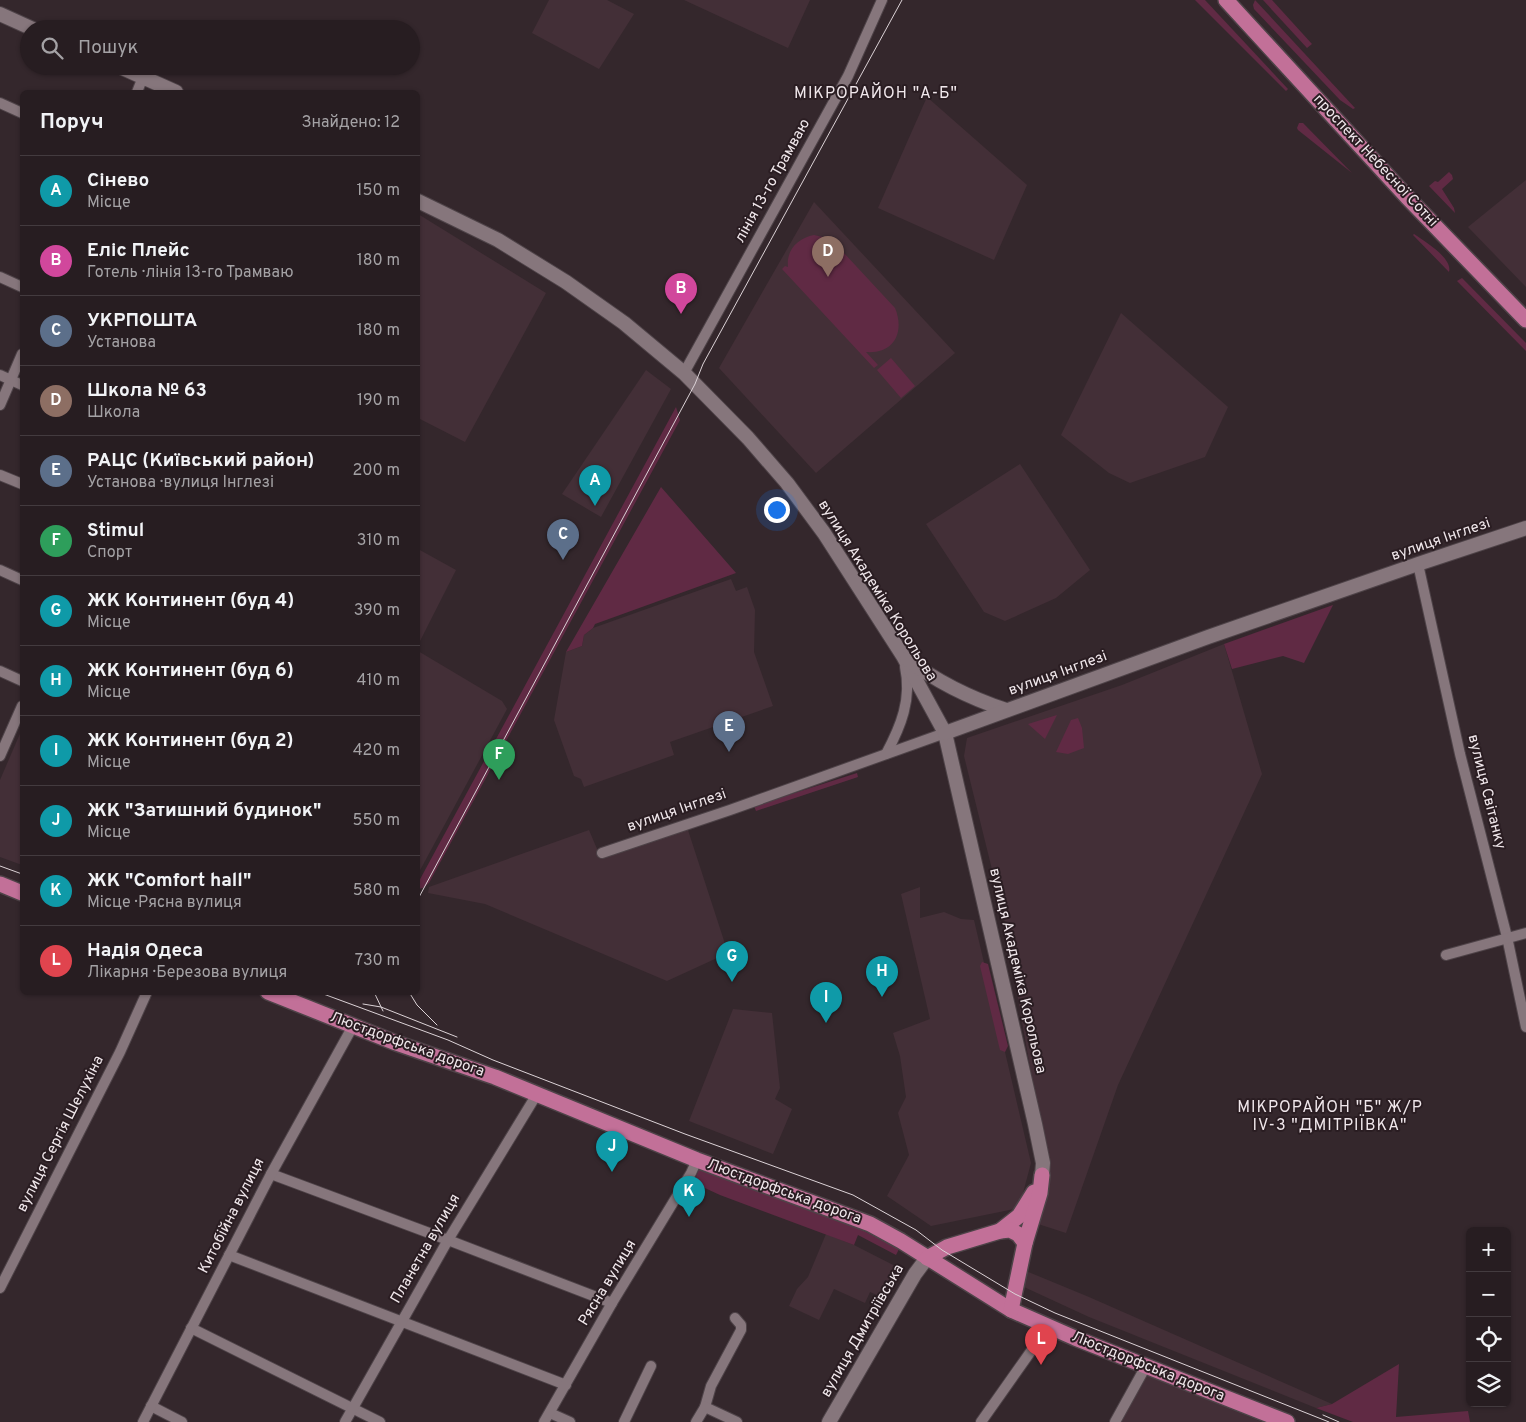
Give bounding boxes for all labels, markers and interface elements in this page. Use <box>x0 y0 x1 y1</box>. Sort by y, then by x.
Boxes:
search box <box>20 20 420 75</box>
icon: search <box>38 34 66 62</box>
text: Пошук <box>78 36 138 60</box>
district label: МІКРОРАЙОН "А-Б" <box>794 82 958 104</box>
street label: проспект Небесної Сотні <box>1308 91 1442 231</box>
text: Поруч <box>40 109 104 136</box>
text: Знайдено: 12 <box>301 113 400 133</box>
street label: лінія 13-го Трамваю <box>731 116 815 246</box>
text: Сінево <box>87 169 149 193</box>
text: A <box>50 181 62 201</box>
text: 150 m <box>357 181 400 201</box>
text: Місце <box>87 193 131 213</box>
pin: D <box>812 236 844 277</box>
text: Еліс Плейс <box>87 239 190 263</box>
text: B <box>50 251 62 271</box>
text: 180 m <box>357 251 400 271</box>
text: Готель · лінія 13-го Трамваю <box>87 263 293 283</box>
pin: B <box>665 273 697 314</box>
text: УКРПОШТА <box>87 309 197 333</box>
text: C <box>51 321 61 341</box>
text: 180 m <box>357 321 400 341</box>
text: Установа <box>87 333 156 353</box>
text: Школа № 63 <box>87 379 207 403</box>
text: D <box>50 391 62 411</box>
text: 190 m <box>357 391 400 411</box>
text: Школа <box>87 403 140 423</box>
text: РАЦС (Київський район) <box>87 449 314 473</box>
text: E <box>51 461 61 481</box>
text: 200 m <box>352 461 400 481</box>
pin: A <box>579 465 611 506</box>
text: Установа · вулиця Інглезі <box>87 473 274 493</box>
your location <box>764 497 790 523</box>
street label: вулиця Академіка Корольова <box>813 497 941 685</box>
street label: вулиця Інглезі <box>1389 514 1493 566</box>
text: Stimul <box>87 519 144 543</box>
pin: C <box>547 519 579 560</box>
text: F <box>51 531 61 551</box>
text: 310 m <box>357 531 400 551</box>
text: Спорт <box>87 543 132 563</box>
text: ЖК Континент (буд 4) <box>87 589 294 613</box>
text: G <box>51 601 61 621</box>
text: 390 m <box>354 601 400 621</box>
text: Місце <box>87 613 131 633</box>
street label: вулиця Інглезі <box>1006 647 1110 701</box>
text: ЖК Континент (буд 6) <box>87 659 294 683</box>
text: H <box>50 671 62 691</box>
text: 410 m <box>357 671 400 691</box>
text: Місце <box>87 683 131 703</box>
pin: E <box>713 711 745 752</box>
text: ЖК Континент (буд 2) <box>87 729 294 753</box>
street label: вулиця Світанку <box>1463 733 1509 851</box>
pin: F <box>483 739 515 780</box>
text: I <box>54 741 58 761</box>
text: 420 m <box>353 741 400 761</box>
text: Місце <box>87 753 131 773</box>
street label: вулиця Інглезі <box>625 785 729 837</box>
text: ЖК "Затишний будинок" <box>87 799 321 823</box>
text: J <box>52 811 60 831</box>
text: 550 m <box>353 811 400 831</box>
text: Місце <box>87 823 131 843</box>
street label: вулиця Академіка Корольова <box>984 866 1050 1076</box>
text: ЖК "Comfort hall" <box>87 869 251 893</box>
text: K <box>50 881 62 901</box>
text: 580 m <box>353 881 400 901</box>
text: Місце · Рясна вулиця <box>87 893 242 913</box>
text: Надія Одеса <box>87 939 203 963</box>
pin: G <box>716 941 748 982</box>
text: L <box>51 951 61 971</box>
text: 730 m <box>355 951 400 971</box>
pin: H <box>866 956 898 997</box>
text: Лікарня · Березова вулиця <box>87 963 287 983</box>
pin: I <box>810 982 842 1023</box>
street label: Люстдорфська дорога <box>327 1008 487 1082</box>
street label: вулиця Сергія Шелухіна <box>13 1052 109 1216</box>
district label: МІКРОРАЙОН "Б" Ж/Р IV-3 "ДМІТРІЇВКА" <box>1237 1096 1423 1136</box>
pin: J <box>596 1131 628 1172</box>
street label: Китобійна вулиця <box>195 1155 269 1277</box>
street label: Люстдорфська дорога <box>704 1155 864 1229</box>
pin: K <box>673 1176 705 1217</box>
street label: Планетна вулиця <box>387 1191 465 1307</box>
map controls <box>1466 1227 1511 1407</box>
button: + <box>1466 1227 1511 1272</box>
street label: Рясна вулиця <box>575 1236 641 1330</box>
street label: вулиця Дмитріївська <box>817 1261 909 1401</box>
button: − <box>1466 1272 1511 1317</box>
button: locate <box>1466 1317 1511 1362</box>
pin: L <box>1025 1324 1057 1365</box>
street label: Люстдорфська дорога <box>1069 1328 1227 1406</box>
button: layers <box>1466 1362 1511 1407</box>

